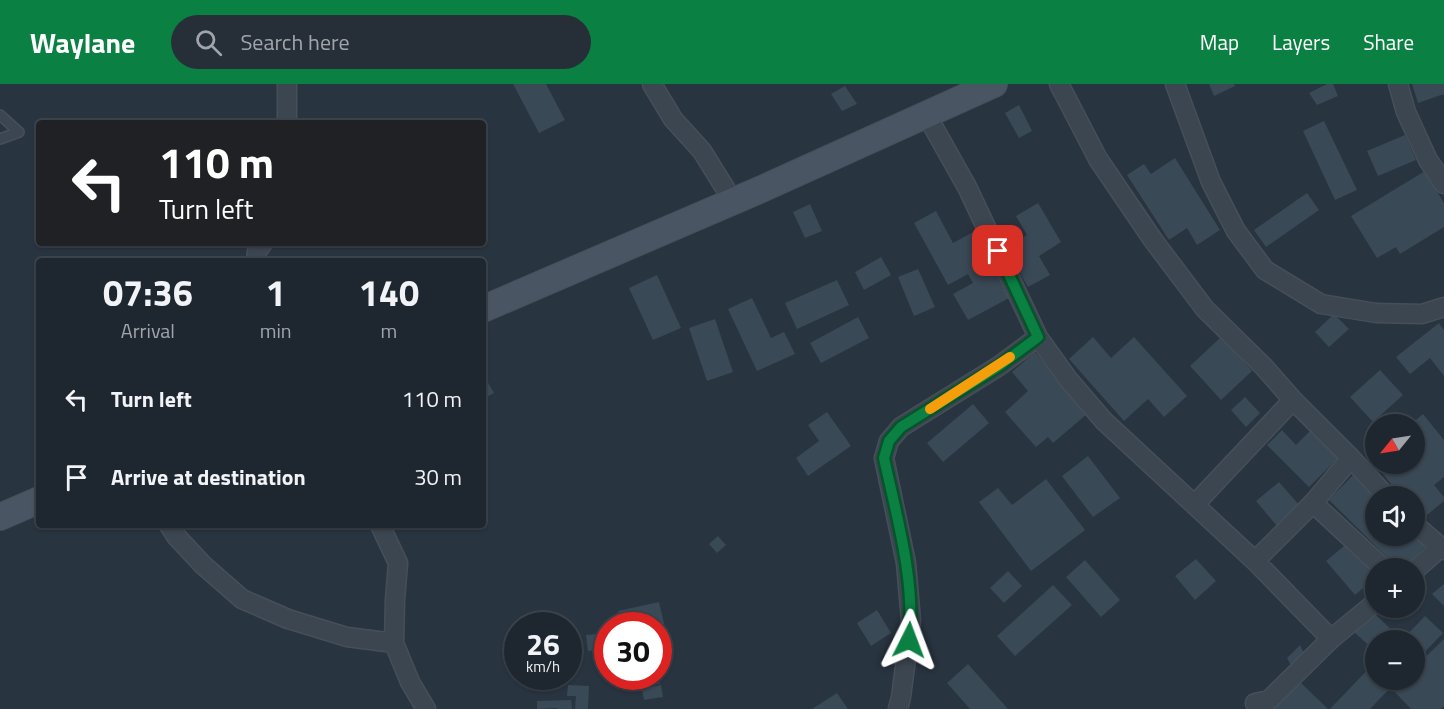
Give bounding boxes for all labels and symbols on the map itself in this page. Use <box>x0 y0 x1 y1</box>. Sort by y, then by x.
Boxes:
pin <box>972 225 1023 276</box>
north arrow <box>1365 414 1425 474</box>
position arrow <box>877 608 941 672</box>
speed limit sign: 30 <box>594 612 672 690</box>

